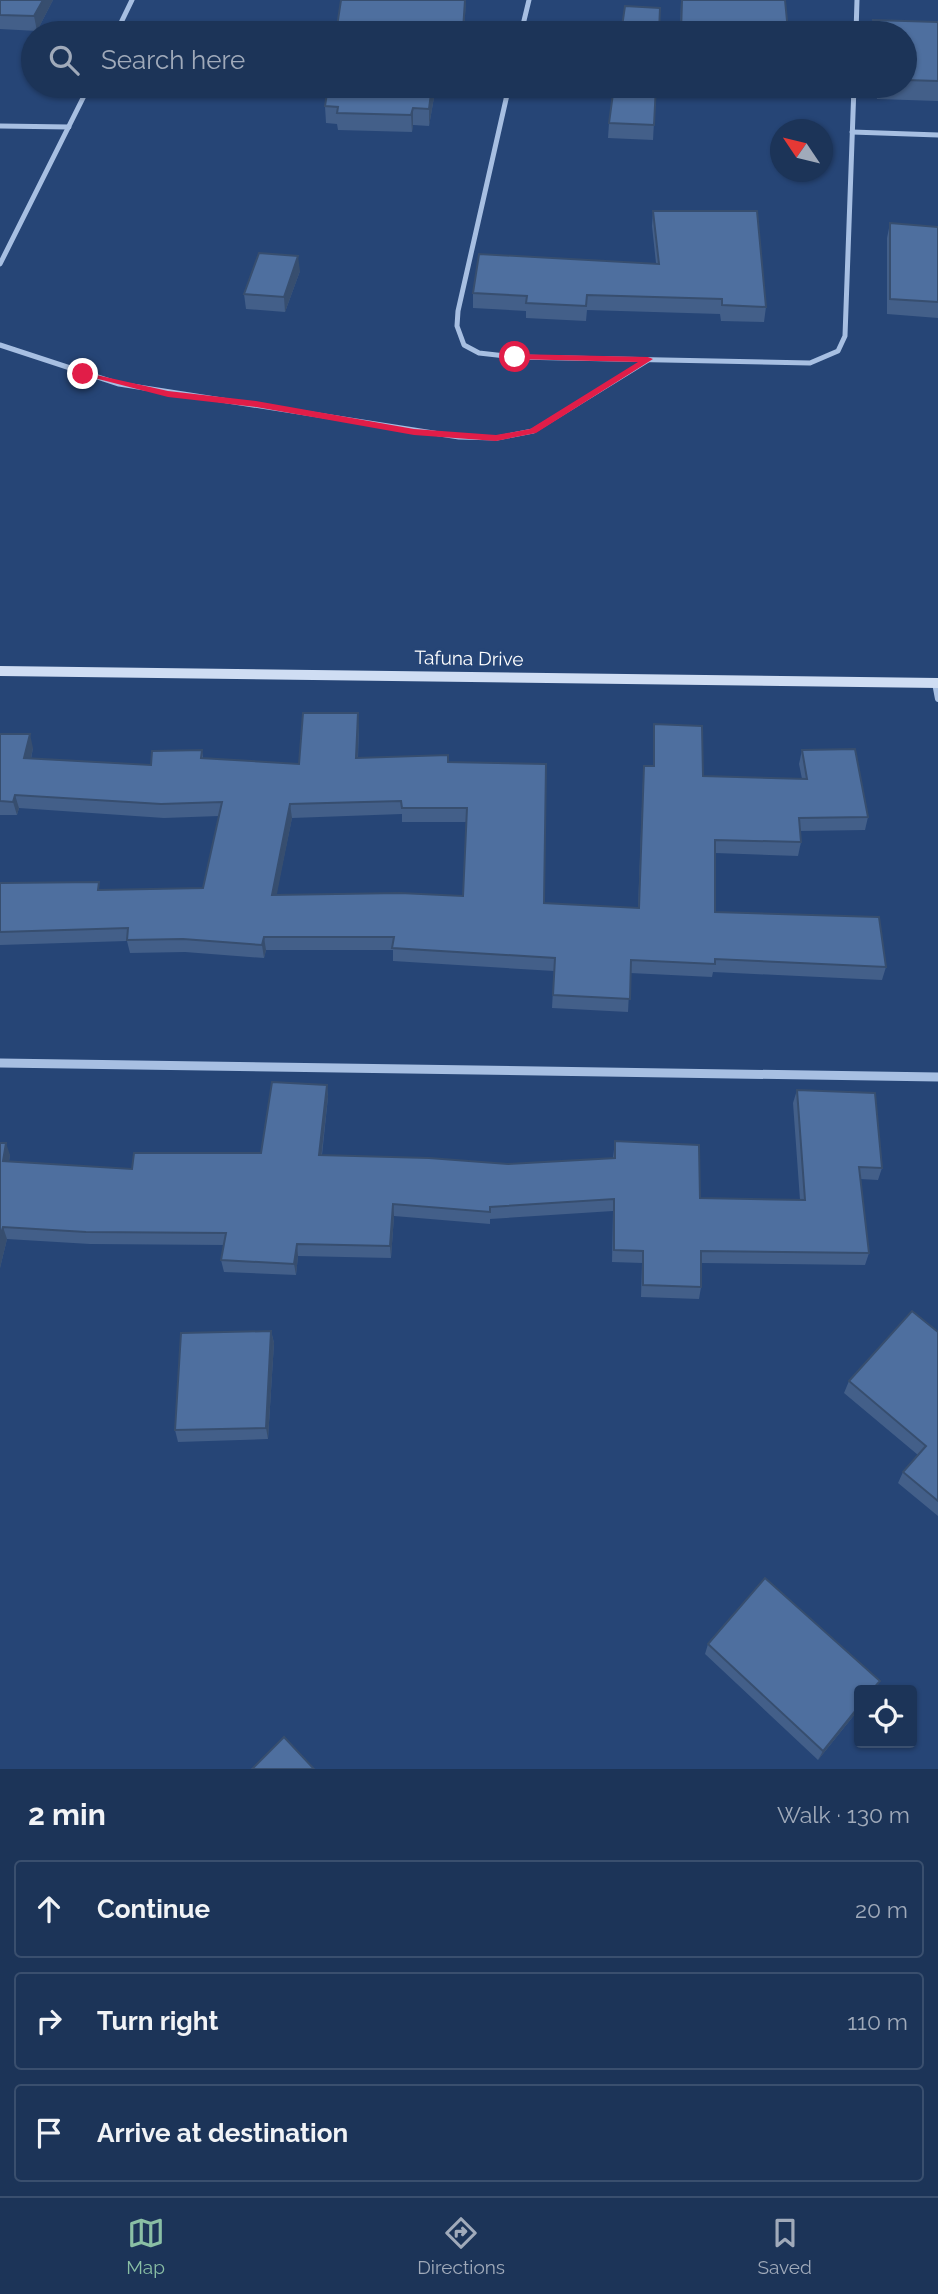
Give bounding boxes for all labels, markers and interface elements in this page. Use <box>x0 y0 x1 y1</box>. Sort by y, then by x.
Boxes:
search box <box>21 21 917 98</box>
icon: search <box>45 41 83 79</box>
text: Search here <box>101 45 245 75</box>
north arrow <box>770 119 833 182</box>
route start <box>499 341 530 372</box>
route end <box>67 358 98 389</box>
street label: Tafuna Drive <box>414 646 524 670</box>
map controls <box>854 1685 917 1748</box>
button: locate <box>854 1685 917 1748</box>
text: 2 min <box>28 1797 106 1832</box>
text: Walk · 130 m <box>777 1801 910 1828</box>
icon: ahead <box>30 1890 68 1928</box>
text: Continue <box>97 1894 210 1924</box>
text: 20 m <box>855 1896 908 1923</box>
icon: right <box>30 2002 68 2040</box>
text: Turn right <box>97 2006 218 2036</box>
text: 110 m <box>847 2008 908 2035</box>
icon: arrive <box>30 2114 68 2152</box>
text: Arrive at destination <box>97 2118 348 2148</box>
tab: Map <box>126 2214 165 2278</box>
tab: Directions <box>417 2214 505 2278</box>
tab: Saved <box>757 2214 812 2278</box>

